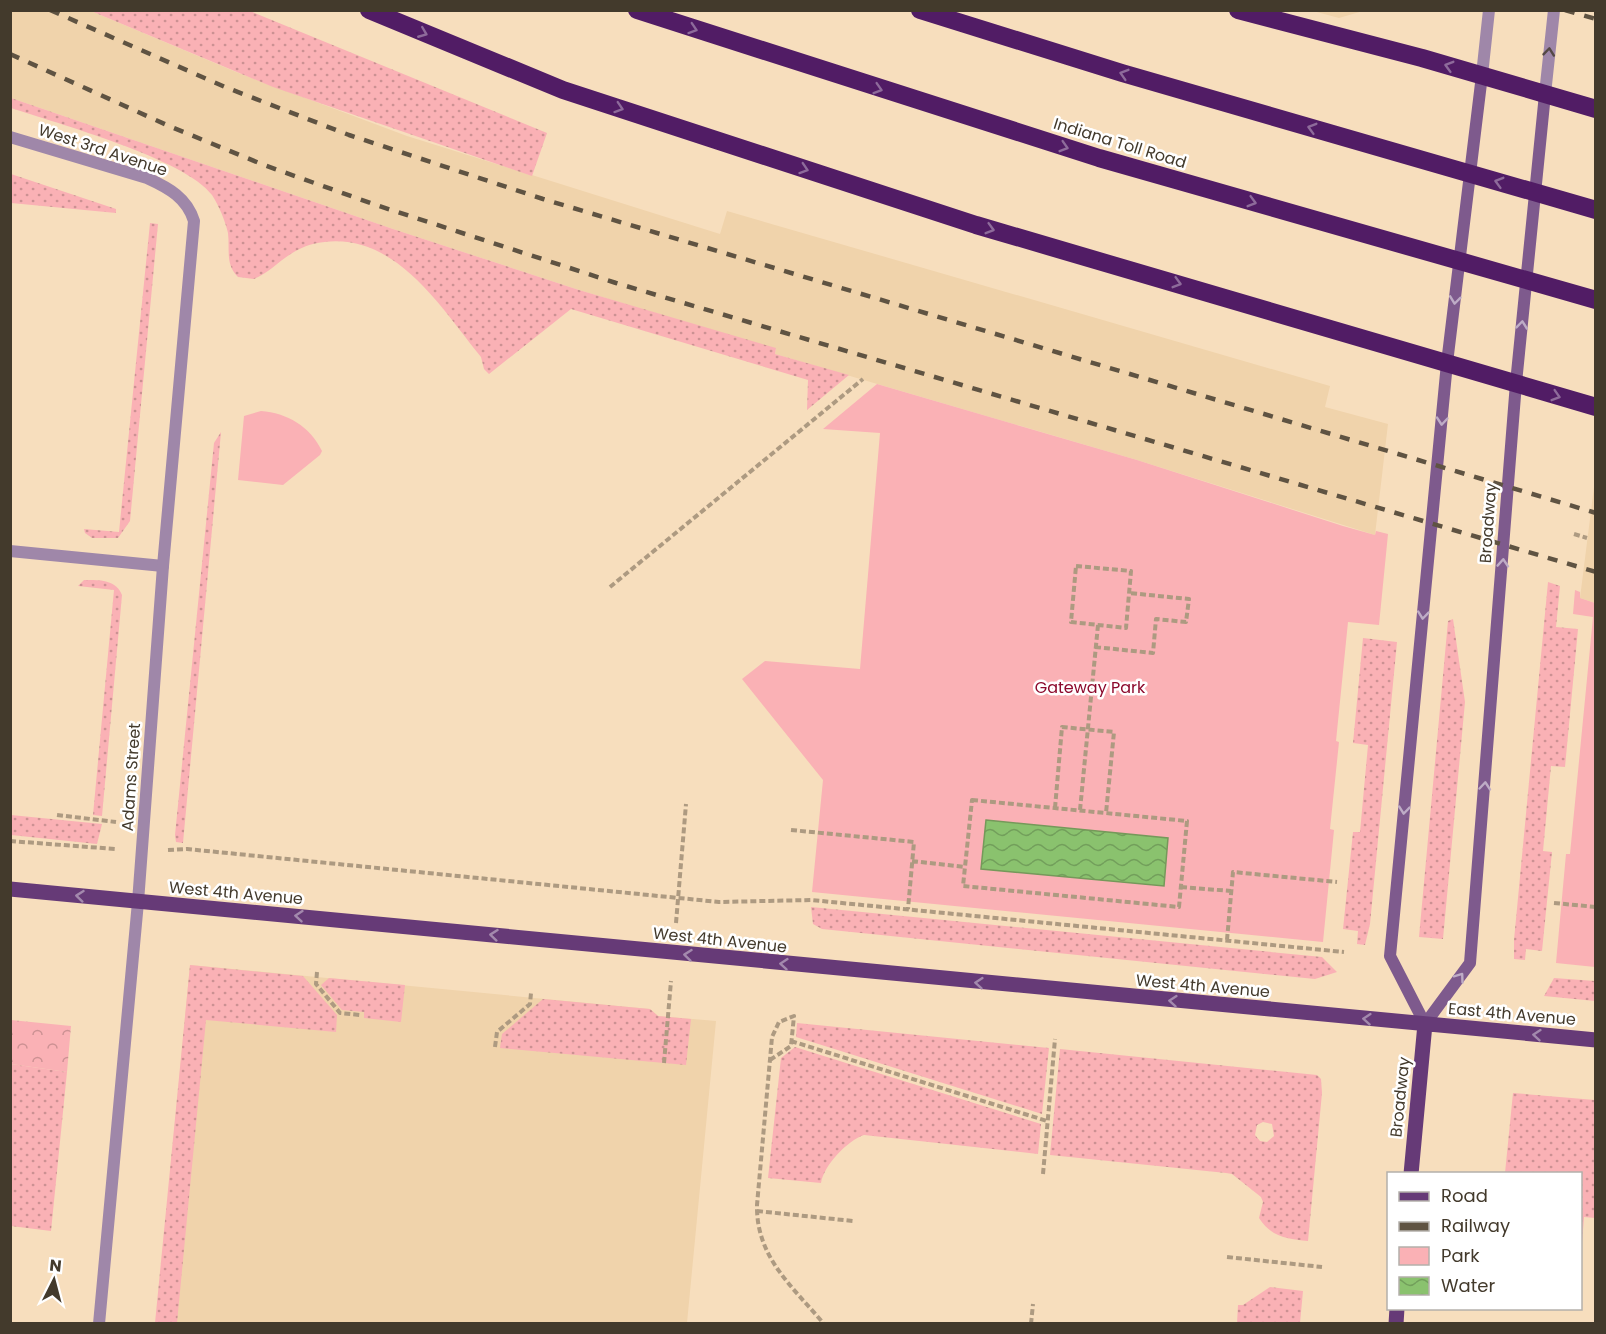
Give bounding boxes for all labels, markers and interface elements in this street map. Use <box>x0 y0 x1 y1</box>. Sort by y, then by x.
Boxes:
one-way arrow <box>687 22 698 34</box>
one-way arrow <box>416 26 427 38</box>
one-way arrow <box>1542 48 1555 57</box>
one-way arrow <box>1444 61 1455 73</box>
one-way arrow <box>1119 69 1130 81</box>
one-way arrow <box>873 82 883 94</box>
one-way arrow <box>613 101 624 113</box>
street label: Indiana Toll Road <box>1051 112 1189 174</box>
street label: West 3rd Avenue <box>35 118 171 182</box>
one-way arrow <box>1307 123 1317 135</box>
one-way arrow <box>1059 140 1069 153</box>
one-way arrow <box>798 162 809 174</box>
one-way arrow <box>1494 177 1505 189</box>
one-way arrow <box>1246 195 1257 207</box>
one-way arrow <box>984 222 995 234</box>
one-way arrow <box>1171 276 1182 288</box>
one-way arrow <box>1449 295 1462 305</box>
one-way arrow <box>1515 321 1528 330</box>
one-way arrow <box>1550 388 1561 401</box>
one-way arrow <box>1436 417 1449 426</box>
street label: Broadway <box>1474 482 1502 564</box>
one-way arrow <box>1496 559 1509 568</box>
one-way arrow <box>1417 611 1430 620</box>
park label: Gateway Park <box>1035 676 1146 699</box>
street label: Adams Street <box>116 722 146 832</box>
one-way arrow <box>1478 781 1491 790</box>
one-way arrow <box>1398 805 1411 814</box>
street label: West 4th Avenue <box>168 876 304 910</box>
one-way arrow <box>75 890 84 903</box>
one-way arrow <box>295 910 304 923</box>
street label: West 4th Avenue <box>652 922 788 958</box>
one-way arrow <box>489 929 498 942</box>
one-way arrow <box>683 949 692 961</box>
one-way arrow <box>780 958 789 971</box>
street label: West 4th Avenue <box>1135 969 1271 1003</box>
one-way arrow <box>1452 973 1463 984</box>
one-way arrow <box>974 977 983 990</box>
one-way arrow <box>1168 995 1177 1008</box>
street label: East 4th Avenue <box>1447 997 1577 1031</box>
one-way arrow <box>1362 1013 1371 1026</box>
one-way arrow <box>1533 1028 1542 1041</box>
street label: Broadway <box>1384 1056 1416 1138</box>
legend <box>1387 1172 1582 1310</box>
text: Road <box>1441 1183 1488 1208</box>
text: Railway <box>1441 1213 1510 1238</box>
text: Park <box>1441 1243 1480 1268</box>
north arrow <box>24 1250 84 1310</box>
text: N <box>48 1254 63 1278</box>
text: Water <box>1441 1273 1495 1298</box>

